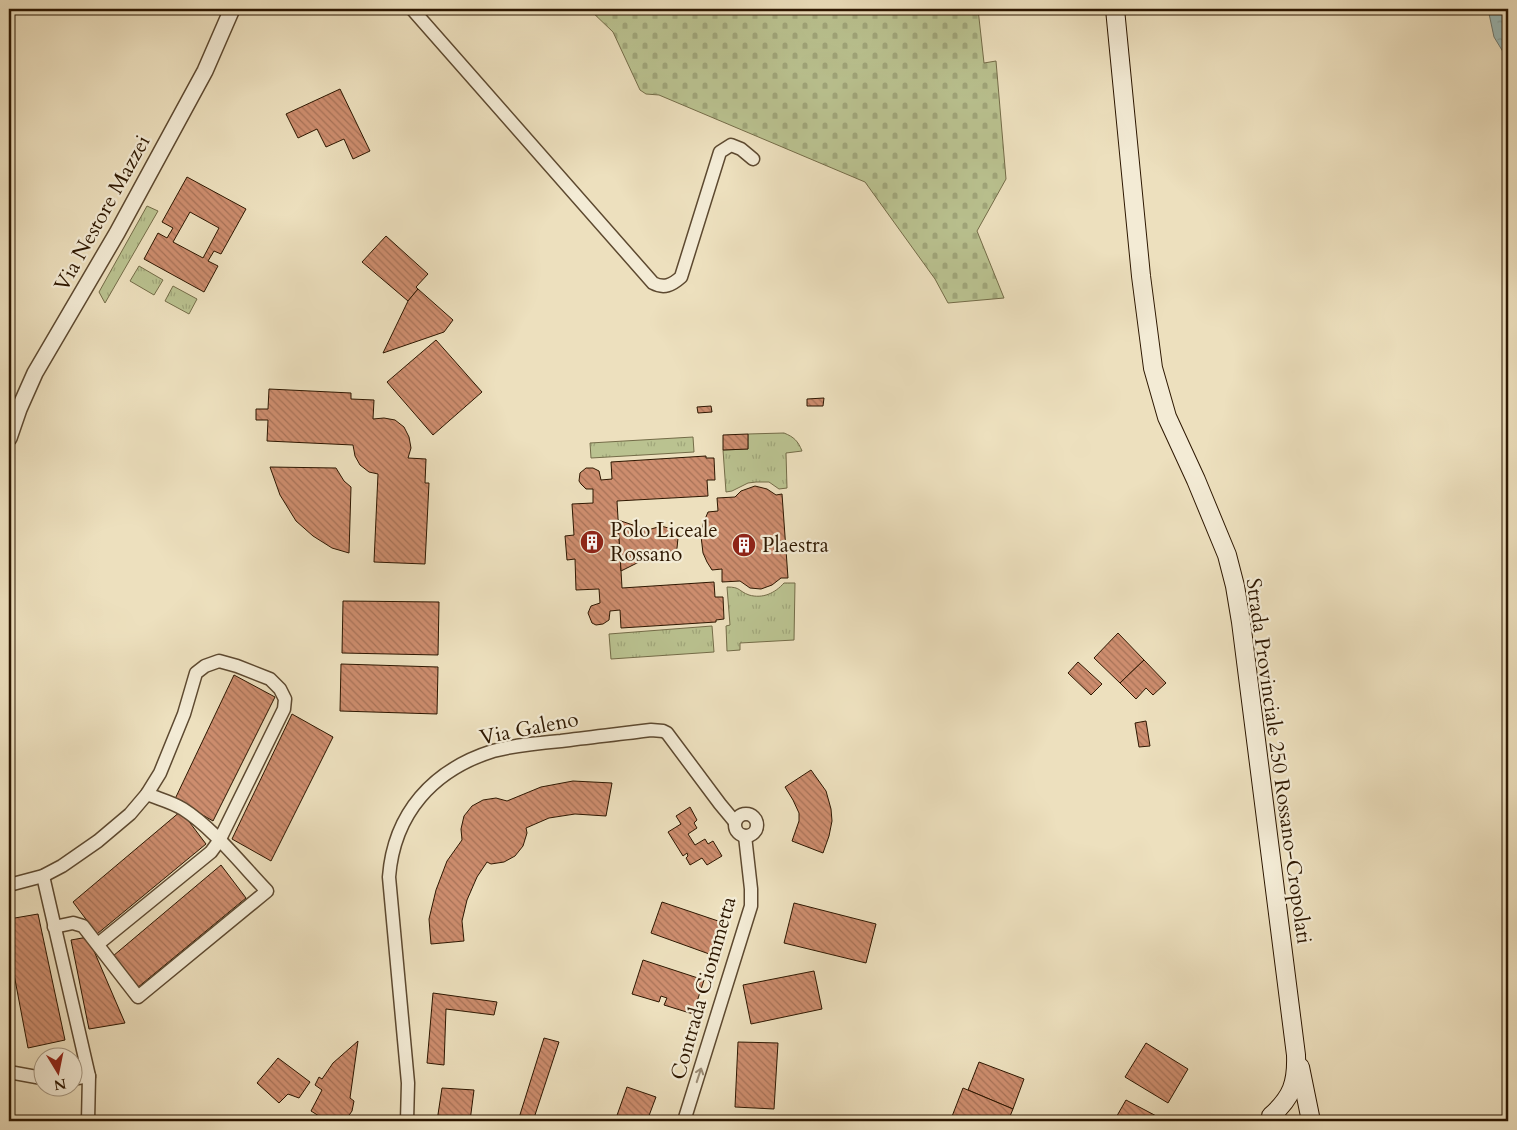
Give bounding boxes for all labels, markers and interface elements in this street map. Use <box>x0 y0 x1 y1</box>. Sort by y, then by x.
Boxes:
street label: Via Nestore Mazzei <box>47 130 157 297</box>
place label: Polo Liceale Rossano <box>610 516 718 569</box>
building icon: Polo Liceale Rossano <box>579 529 605 555</box>
place label: Plaestra <box>762 531 829 560</box>
building icon: Plaestra <box>731 532 757 558</box>
street label: Strada Provinciale 250 Rossano-Cropolati <box>1238 576 1319 946</box>
street label: Via Galeno <box>477 705 581 752</box>
street label: Contrada Ciommetta <box>663 893 744 1083</box>
north arrow <box>32 1048 82 1098</box>
one-way arrow <box>694 1067 704 1083</box>
text: N <box>53 1074 68 1095</box>

